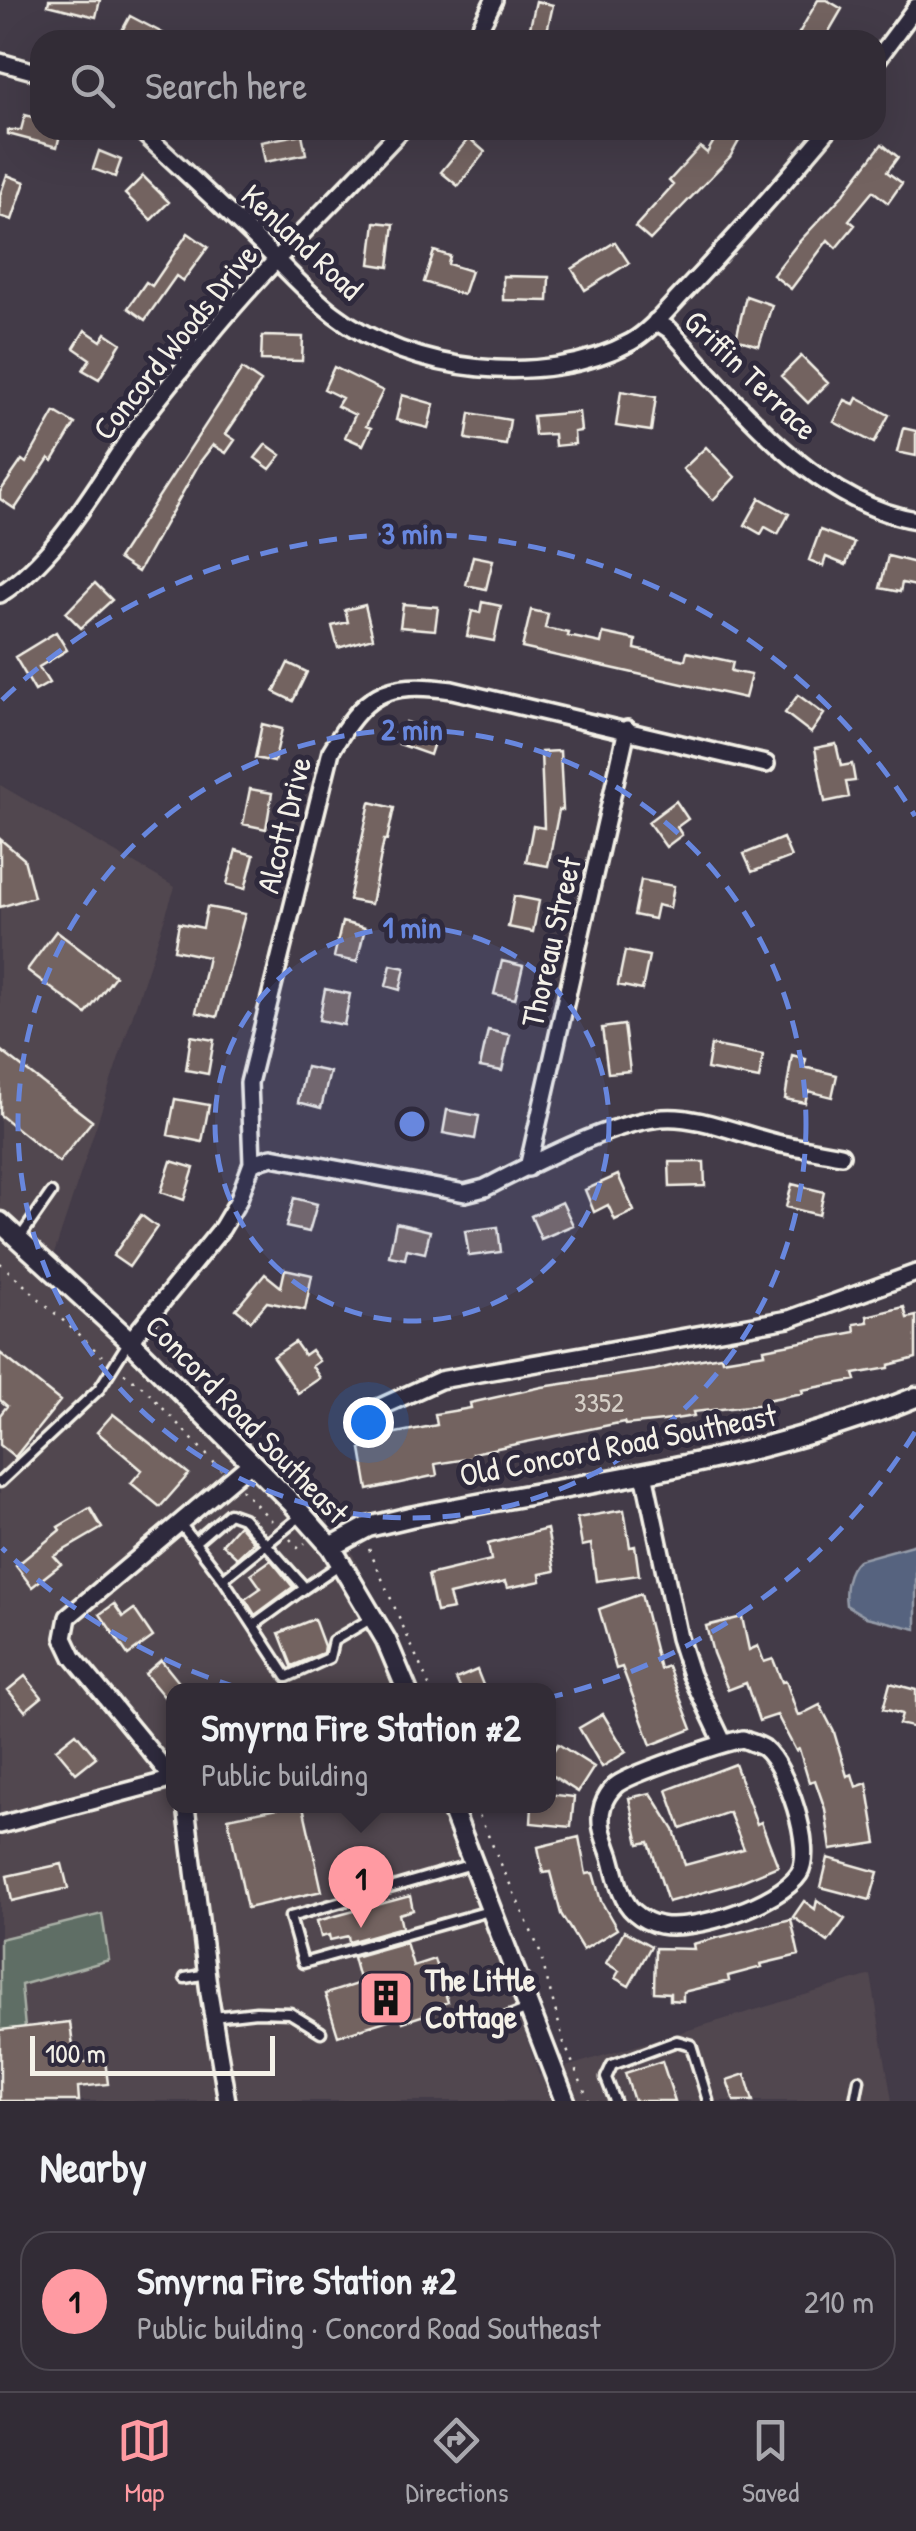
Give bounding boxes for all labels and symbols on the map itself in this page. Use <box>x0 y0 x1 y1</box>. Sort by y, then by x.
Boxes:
street label: Kenland Road <box>232 174 372 309</box>
street label: Concord Woods Drive <box>82 235 267 449</box>
street label: Griffin Terrace <box>675 300 828 450</box>
text: 3 min <box>381 513 443 553</box>
text: 2 min <box>381 709 443 749</box>
street label: Alcott Drive <box>246 752 321 898</box>
street label: Thoreau Street <box>510 852 591 1031</box>
text: 1 min <box>383 907 441 947</box>
centre of rings <box>394 1106 430 1142</box>
street label: Concord Road Southeast <box>136 1305 359 1533</box>
house number: 3352 <box>574 1383 624 1421</box>
street label: Old Concord Road Southeast <box>456 1393 781 1496</box>
your location <box>343 1397 394 1448</box>
pin: 1 <box>328 1846 394 1928</box>
place label: The Little Cottage <box>424 1958 536 2039</box>
building icon: The Little Cottage <box>356 1968 416 2028</box>
scale bar <box>30 2031 275 2076</box>

